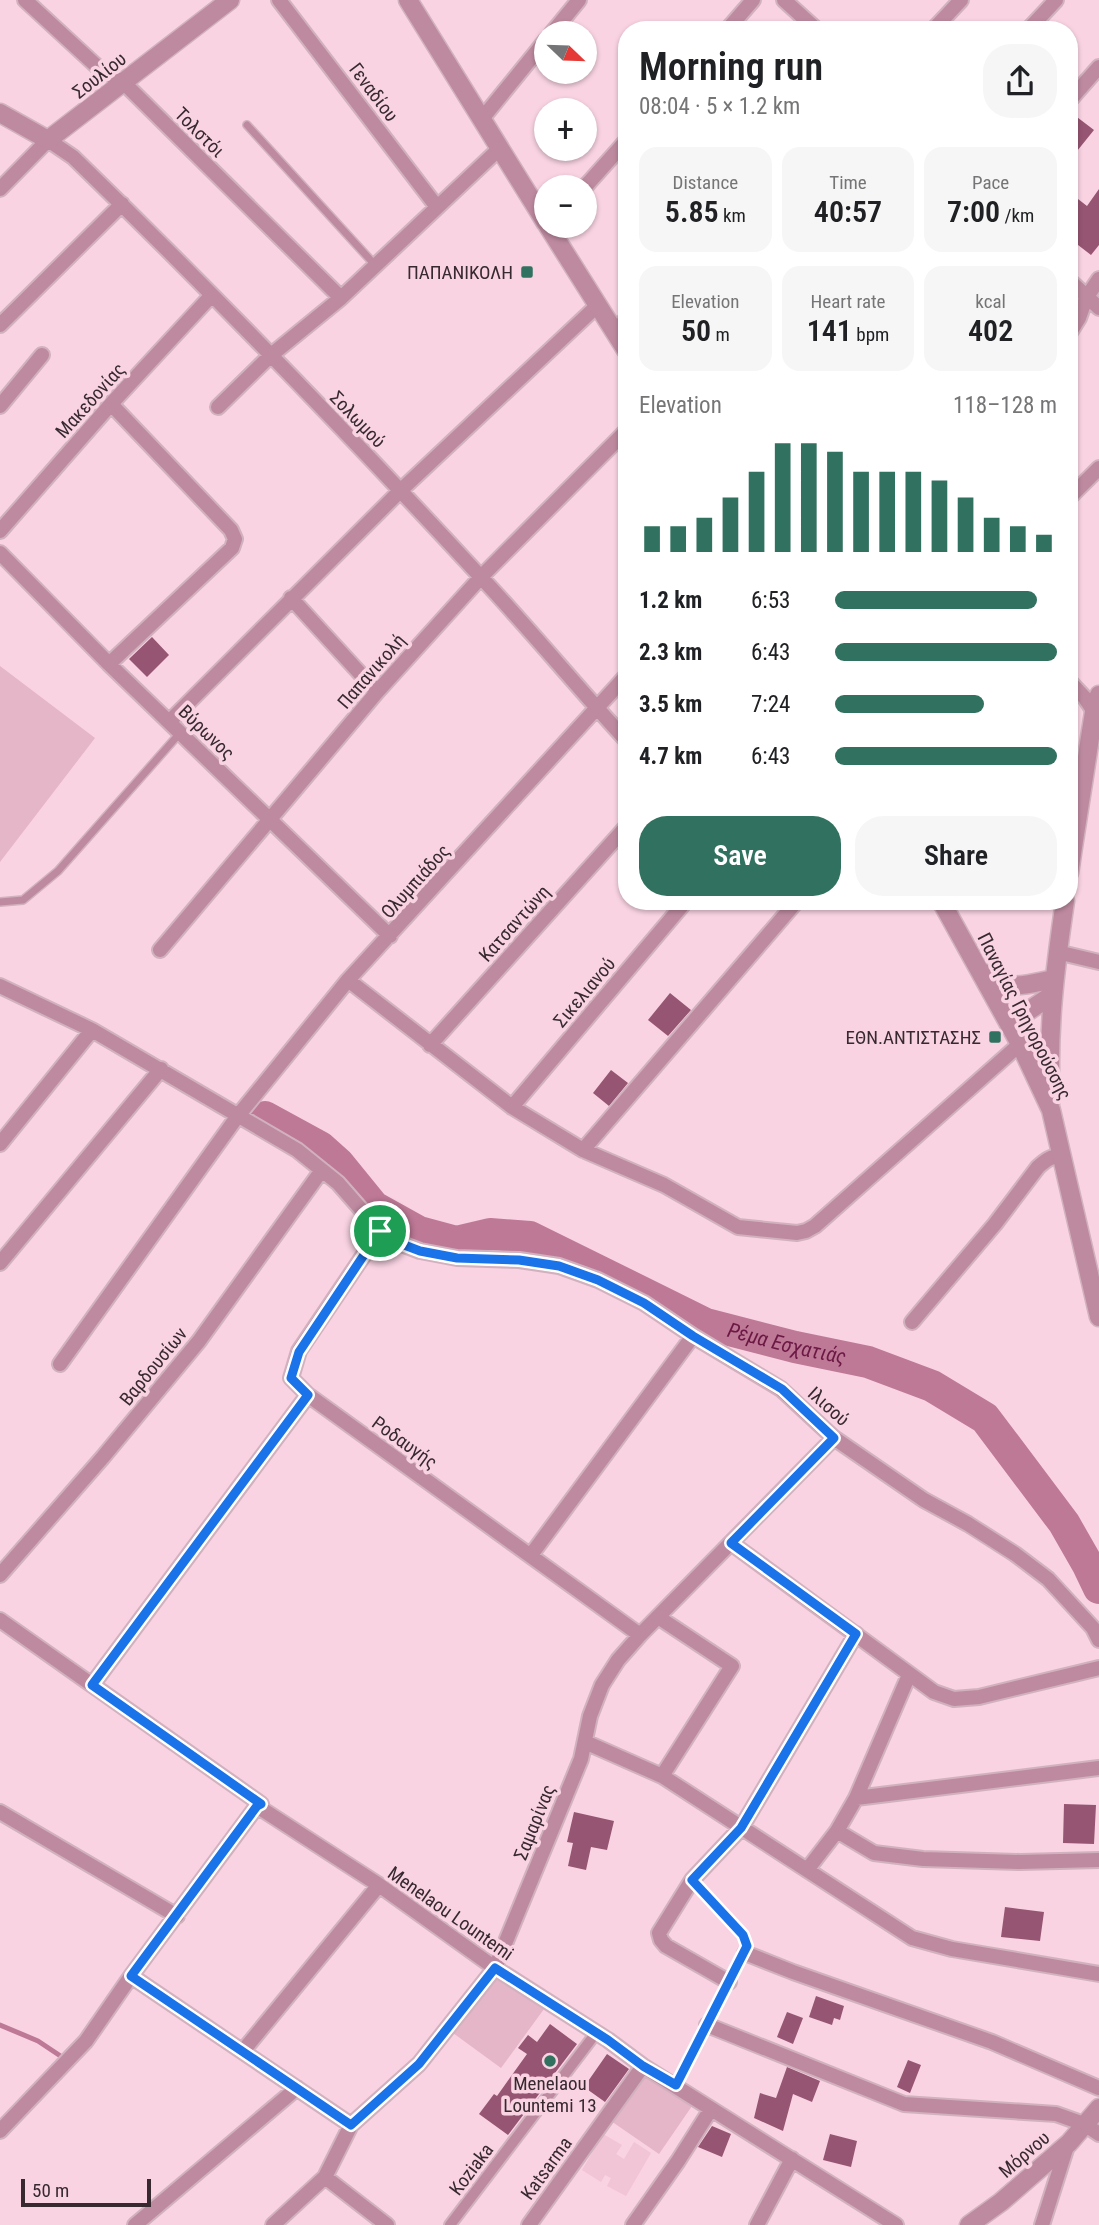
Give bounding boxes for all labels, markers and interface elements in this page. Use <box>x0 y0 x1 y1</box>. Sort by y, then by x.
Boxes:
north arrow <box>534 21 597 84</box>
map controls <box>534 21 597 238</box>
button: share <box>983 44 1057 118</box>
text: Morning run <box>639 45 823 89</box>
street label: Σουλίου <box>68 47 131 103</box>
street label: Γεναδίου <box>344 59 403 126</box>
text: 08:04 · 5 × 1.2 km <box>639 93 800 120</box>
button: + <box>534 98 597 161</box>
street label: Τολστόι <box>170 103 229 162</box>
text: Distance <box>673 171 738 194</box>
text: Time <box>829 171 867 194</box>
text: Pace <box>972 171 1009 194</box>
button: − <box>534 175 597 238</box>
text: 5.85 <box>665 194 719 229</box>
text: 40:57 <box>814 194 882 229</box>
text: 7:00 <box>947 194 1000 229</box>
text: km <box>719 204 746 227</box>
text: /km <box>1000 204 1034 227</box>
place label: ΠΑΠΑΝΙΚΟΛΗ <box>407 261 513 284</box>
marker: ΠΑΠΑΝΙΚΟΛΗ <box>519 264 535 280</box>
text: Elevation <box>671 290 740 313</box>
text: Heart rate <box>810 290 886 313</box>
text: kcal <box>975 290 1006 313</box>
text: 50 <box>681 313 711 348</box>
text: 141 <box>807 313 852 348</box>
text: 402 <box>968 313 1013 348</box>
text: m <box>711 323 730 346</box>
text: bpm <box>852 323 889 346</box>
street label: Μακεδονίας <box>51 358 130 443</box>
street label: Σολωμού <box>325 386 390 453</box>
text: Elevation <box>639 392 722 419</box>
text: 118–128 m <box>953 392 1057 419</box>
text: 1.2 km <box>639 587 702 614</box>
text: 6:53 <box>751 587 790 614</box>
street label: Παπανικολή <box>333 629 410 714</box>
text: 2.3 km <box>639 639 702 666</box>
text: 6:43 <box>751 639 790 666</box>
text: 3.5 km <box>639 691 702 718</box>
text: 7:24 <box>751 691 790 718</box>
street label: Βύρωνος <box>174 700 239 765</box>
text: 4.7 km <box>639 743 702 770</box>
text: 6:43 <box>751 743 790 770</box>
button: Save <box>639 816 841 896</box>
button: Share <box>855 816 1057 896</box>
street label: Ολυμπιάδος <box>376 840 455 923</box>
street label: Κατσαντώνη <box>474 880 555 966</box>
street label: Παναγίας Γρηγορούσσης <box>972 929 1077 1104</box>
street label: Σικελιανού <box>548 953 620 1032</box>
place label: ΕΘΝ.ΑΝΤΙΣΤΑΣΗΣ <box>846 1026 981 1049</box>
marker: ΕΘΝ.ΑΝΤΙΣΤΑΣΗΣ <box>987 1029 1003 1045</box>
pin <box>350 1201 410 1261</box>
icon: arrive <box>361 1212 399 1250</box>
water label: Ρέμα Εσχατιάς <box>725 1318 848 1369</box>
street label: Βαρδουσίων <box>115 1323 192 1410</box>
street label: Ιλισού <box>803 1382 854 1431</box>
street label: Ροδαυγής <box>368 1411 442 1474</box>
street label: Σαμαρίνας <box>509 1781 560 1863</box>
street label: Menelaou Lountemi <box>383 1862 518 1965</box>
marker: Menelaou Lountemi 13 <box>542 2053 558 2069</box>
place label: Menelaou Lountemi 13 <box>503 2072 597 2117</box>
street label: Μόρνου <box>994 2126 1054 2183</box>
street label: Katsarma <box>516 2132 577 2204</box>
street label: Koziaka <box>444 2139 498 2200</box>
scale bar <box>21 2176 150 2208</box>
text: 50 m <box>32 2179 69 2202</box>

